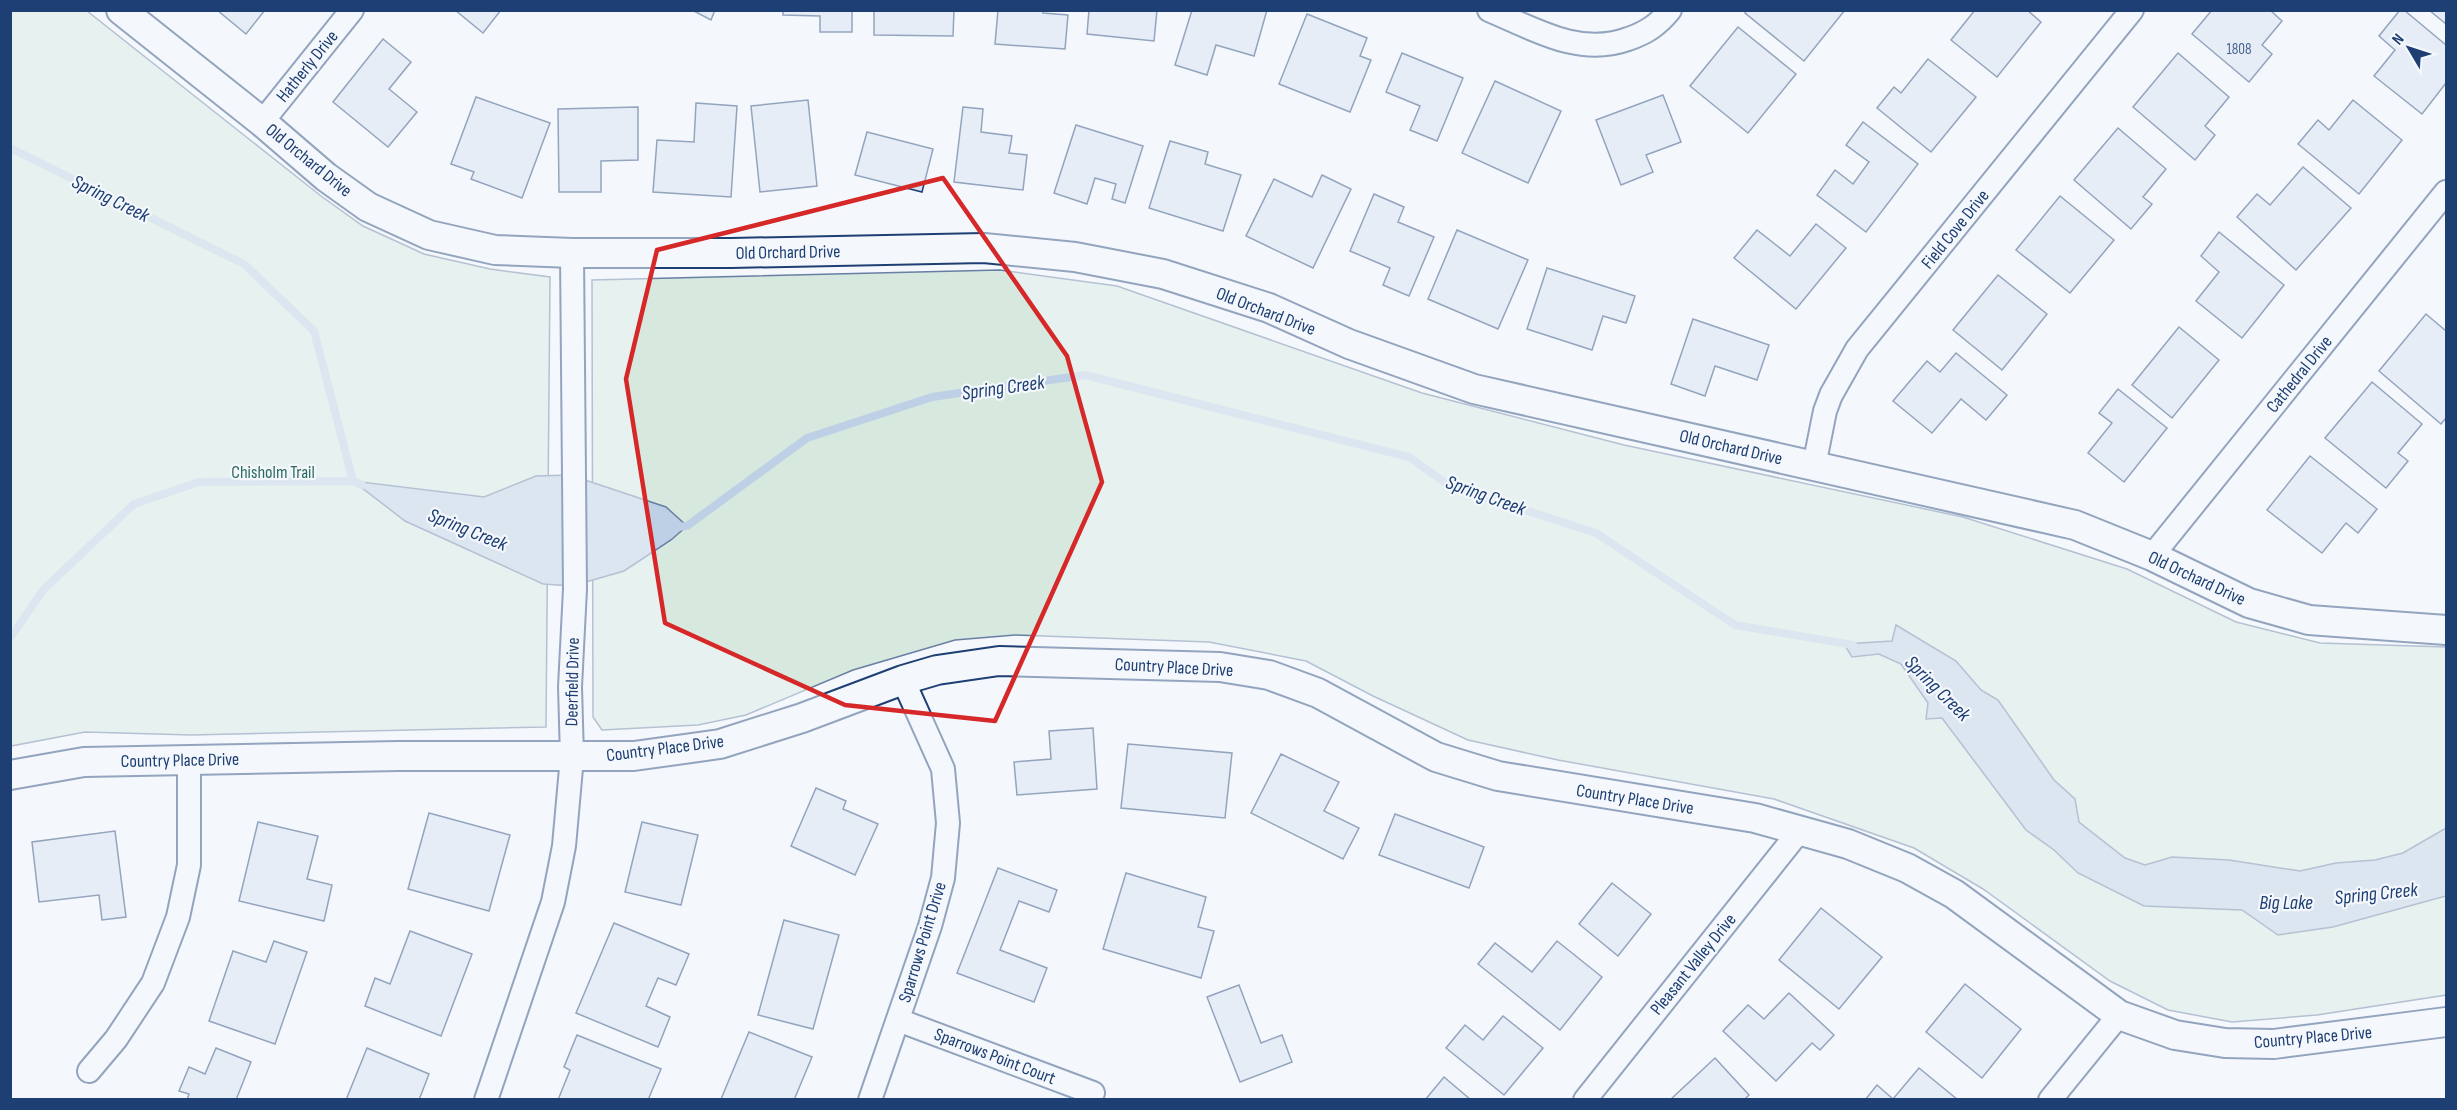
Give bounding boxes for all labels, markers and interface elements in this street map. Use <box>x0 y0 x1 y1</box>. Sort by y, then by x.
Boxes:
north arrow <box>2379 18 2439 78</box>
street label: Hatherly Drive <box>272 26 343 106</box>
text: N <box>2388 30 2409 49</box>
house number: 1808 <box>2226 40 2252 59</box>
street label: Old Orchard Drive <box>261 119 356 202</box>
water label: Spring Creek <box>68 170 154 228</box>
street label: Field Cove Drive <box>1917 186 1994 273</box>
street label: Old Orchard Drive <box>735 241 841 264</box>
street label: Old Orchard Drive <box>1213 283 1319 340</box>
street label: Cathedral Drive <box>2262 332 2337 417</box>
water label: Spring Creek <box>960 370 1047 406</box>
street label: Old Orchard Drive <box>1677 425 1784 470</box>
park label: Chisholm Trail <box>231 462 315 483</box>
water label: Spring Creek <box>1442 470 1529 522</box>
water label: Spring Creek <box>425 503 511 557</box>
street label: Old Orchard Drive <box>2145 547 2249 610</box>
street label: Deerfield Drive <box>561 637 584 727</box>
water label: Spring Creek <box>1899 651 1976 727</box>
street label: Country Place Drive <box>1114 654 1234 681</box>
street label: Country Place Drive <box>605 731 725 766</box>
street label: Country Place Drive <box>121 749 239 772</box>
street label: Country Place Drive <box>1575 780 1695 819</box>
water label: Spring Creek <box>2333 878 2419 910</box>
street label: Sparrows Point Drive <box>894 879 951 1005</box>
water label: Big Lake <box>2259 891 2313 915</box>
street label: Pleasant Valley Drive <box>1646 909 1741 1019</box>
street label: Country Place Drive <box>2253 1022 2373 1053</box>
street label: Sparrows Point Court <box>931 1024 1059 1089</box>

